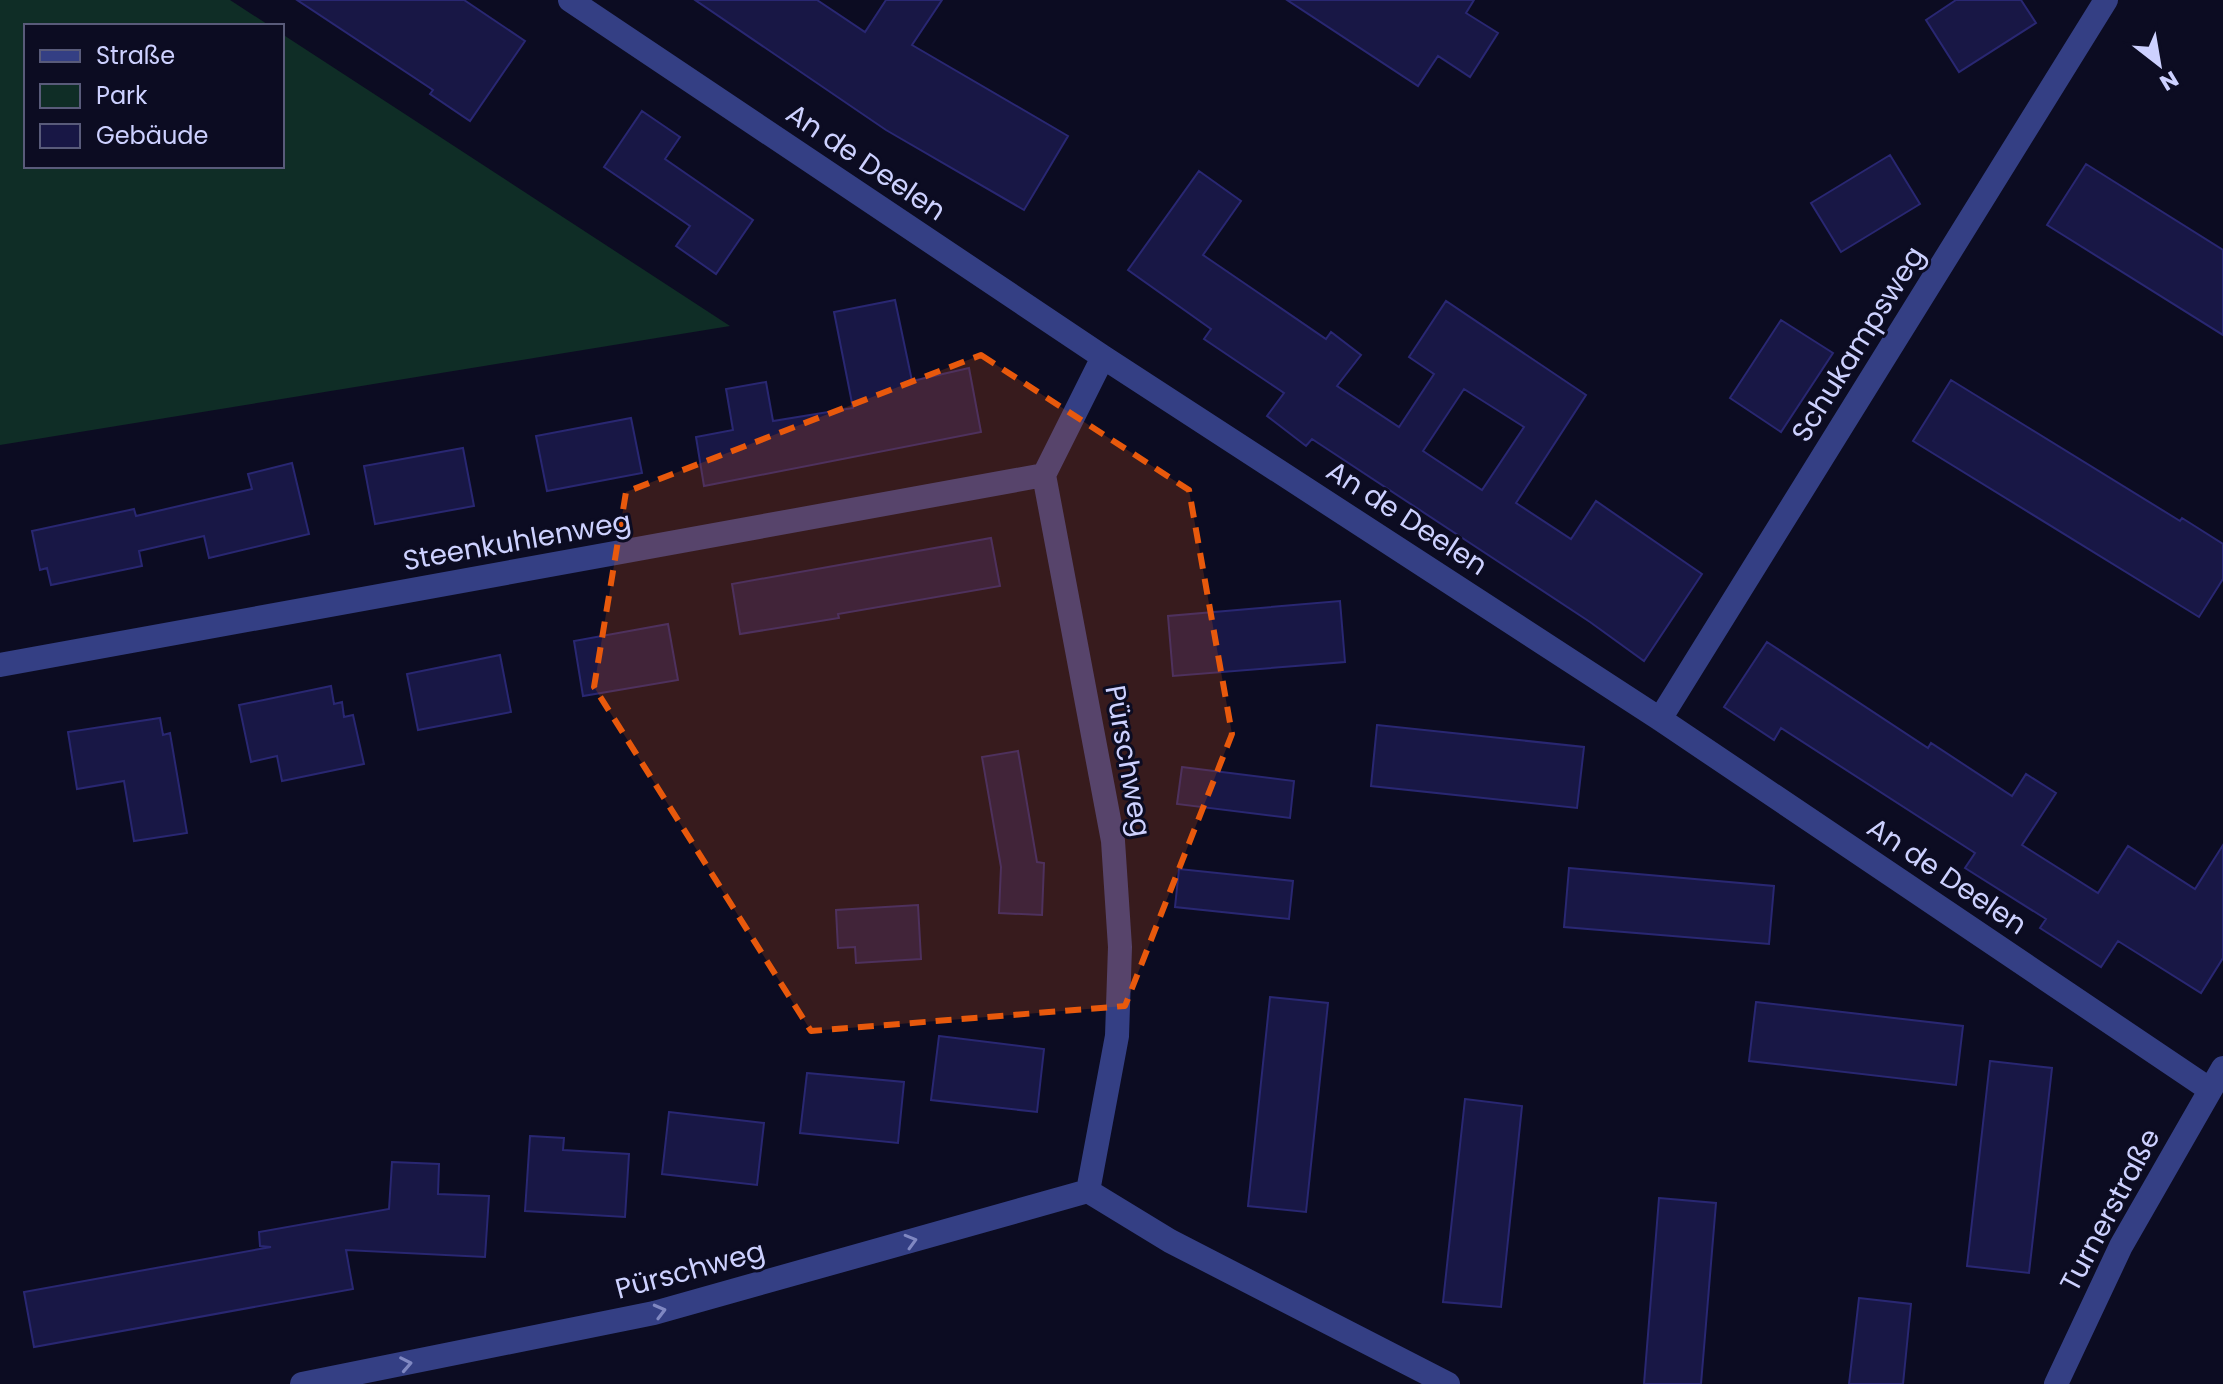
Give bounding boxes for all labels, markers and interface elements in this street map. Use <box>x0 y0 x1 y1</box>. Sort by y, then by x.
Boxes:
legend <box>24 24 284 168</box>
north arrow <box>2119 24 2199 104</box>
text: Straße <box>96 39 175 72</box>
text: N <box>2154 63 2184 98</box>
text: Park <box>96 79 148 112</box>
street label: An de Deelen <box>779 94 953 230</box>
text: Gebäude <box>96 119 208 152</box>
street label: Schukampsweg <box>1782 239 1934 449</box>
street label: An de Deelen <box>1319 451 1495 585</box>
street label: Steenkuhlenweg <box>400 502 634 580</box>
street label: Pürschweg <box>1095 682 1161 840</box>
street label: An de Deelen <box>1860 808 2034 944</box>
street label: Turnerstraße <box>2051 1121 2169 1299</box>
street label: Pürschweg <box>611 1231 769 1309</box>
one-way arrow <box>903 1234 917 1250</box>
one-way arrow <box>653 1304 667 1321</box>
one-way arrow <box>399 1356 412 1373</box>

